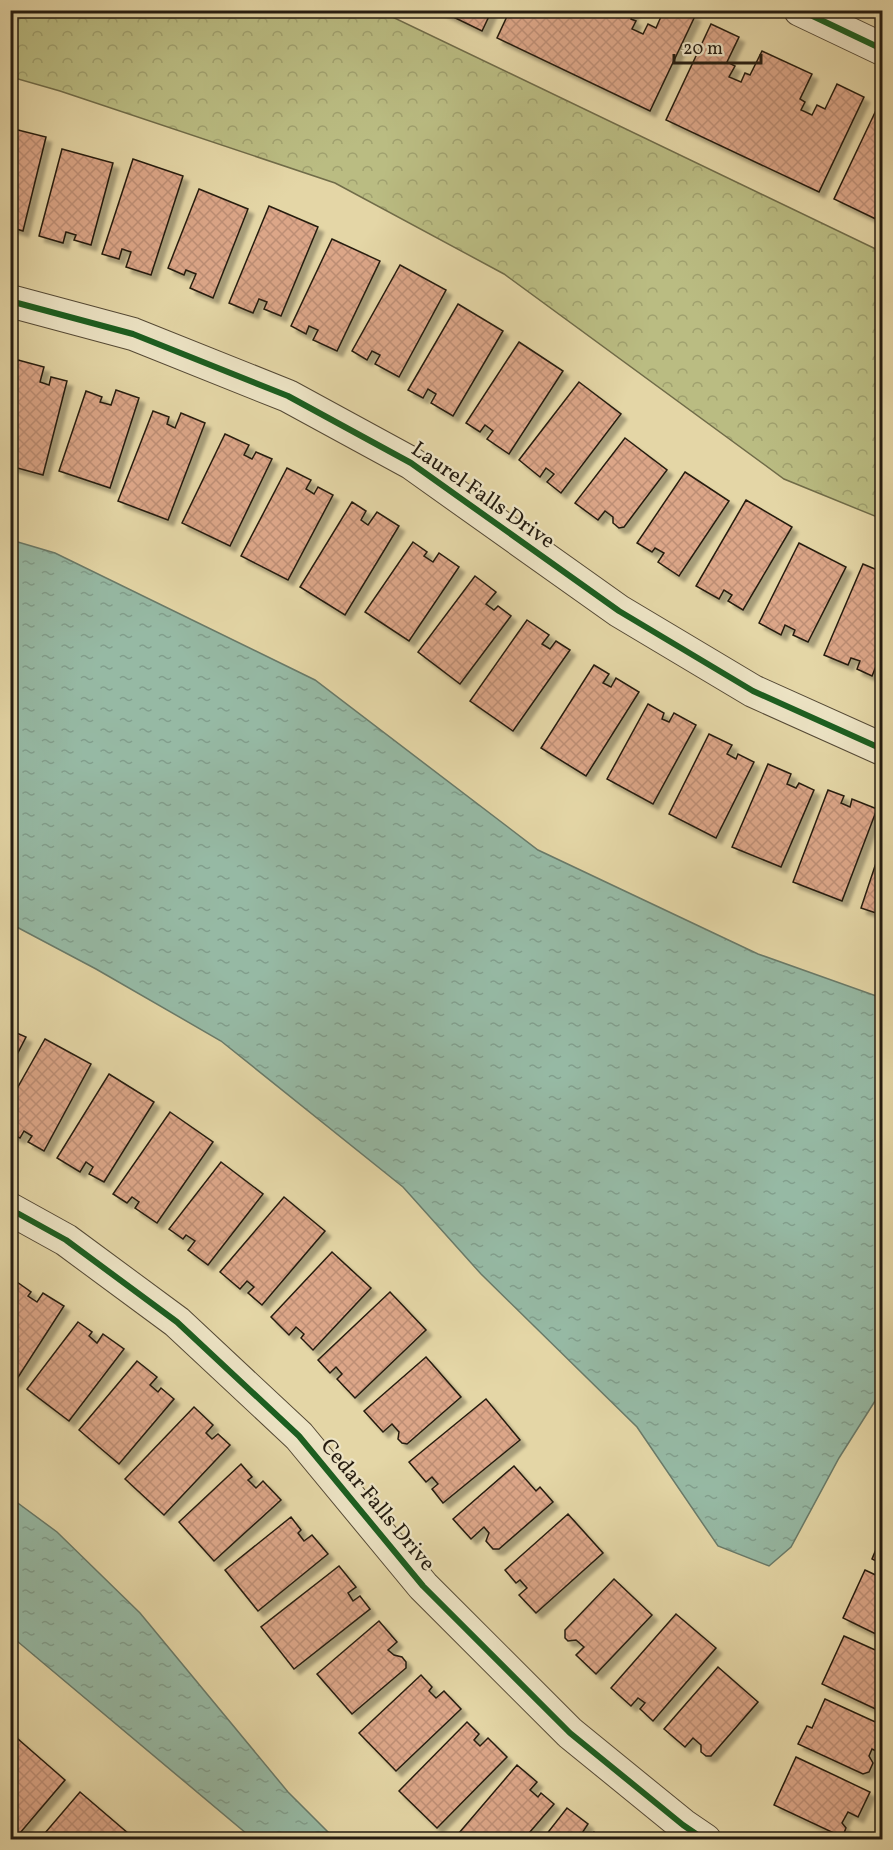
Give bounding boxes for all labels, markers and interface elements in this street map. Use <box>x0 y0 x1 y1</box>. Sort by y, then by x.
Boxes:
scale bar <box>674 27 761 65</box>
text: 20 m <box>683 37 723 62</box>
street label: Laurel Falls Drive <box>404 435 561 557</box>
street label: Cedar Falls Drive <box>312 1433 442 1579</box>

